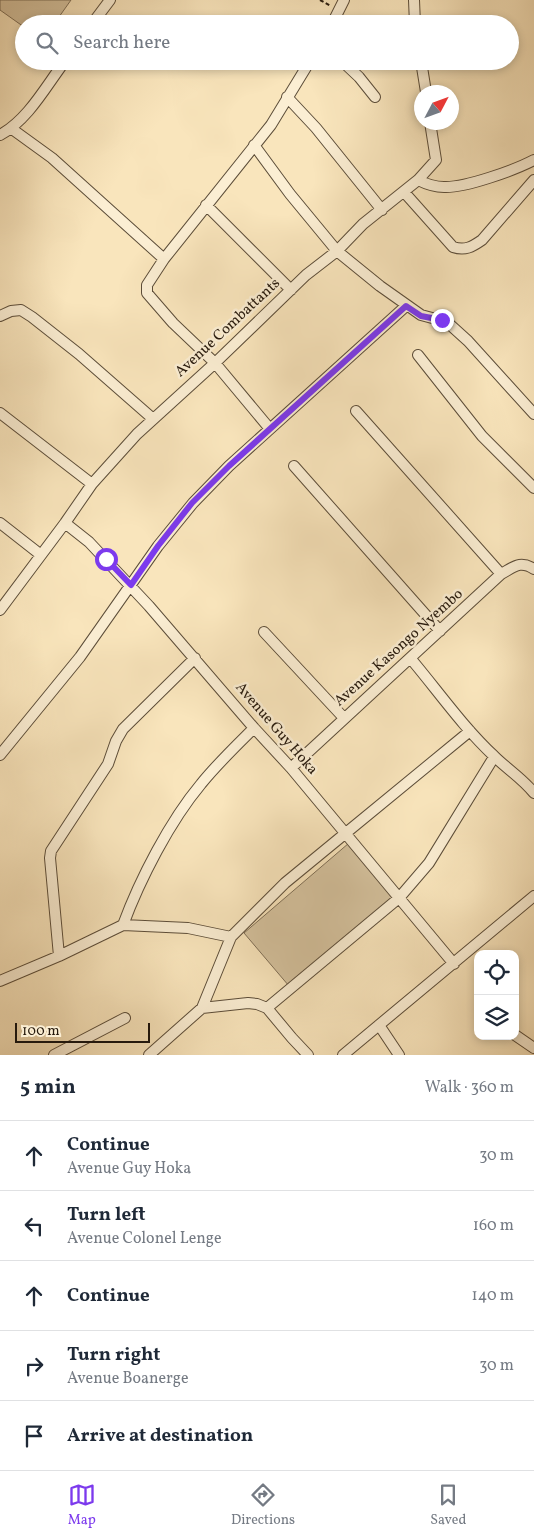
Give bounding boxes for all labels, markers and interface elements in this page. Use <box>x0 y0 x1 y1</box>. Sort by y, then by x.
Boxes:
search box <box>15 15 519 70</box>
icon: search <box>33 29 61 57</box>
text: Search here <box>73 30 170 56</box>
north arrow <box>414 85 459 130</box>
street label: Avenue Combattants <box>171 274 285 382</box>
route end <box>431 309 454 332</box>
route start <box>95 548 118 571</box>
street label: Avenue Kasongo Nyembo <box>330 584 468 712</box>
street label: Avenue Guy Hoka <box>230 678 322 780</box>
map controls <box>474 950 519 1040</box>
button: locate <box>474 950 519 995</box>
button: layers <box>474 995 519 1040</box>
scale bar <box>15 1020 150 1043</box>
text: 100 m <box>22 1022 60 1041</box>
text: 5 min <box>20 1073 76 1102</box>
text: Walk · 360 m <box>425 1077 514 1099</box>
text: Continue <box>67 1132 150 1158</box>
icon: ahead <box>20 1142 48 1170</box>
text: 30 m <box>479 1145 514 1167</box>
text: Avenue Guy Hoka <box>67 1158 191 1180</box>
text: Turn left <box>67 1202 146 1228</box>
icon: left <box>20 1212 48 1240</box>
text: 160 m <box>473 1215 514 1237</box>
text: Avenue Colonel Lenge <box>67 1228 222 1250</box>
icon: ahead <box>20 1282 48 1310</box>
text: Continue <box>67 1283 150 1309</box>
text: 140 m <box>472 1285 514 1307</box>
text: Turn right <box>67 1342 160 1368</box>
icon: right <box>20 1352 48 1380</box>
text: 30 m <box>479 1355 514 1377</box>
text: Avenue Boanerge <box>67 1368 189 1390</box>
icon: arrive <box>20 1422 48 1450</box>
text: Arrive at destination <box>67 1423 253 1449</box>
tab: Map <box>68 1481 96 1530</box>
tab: Directions <box>231 1481 295 1530</box>
tab: Saved <box>430 1481 466 1530</box>

